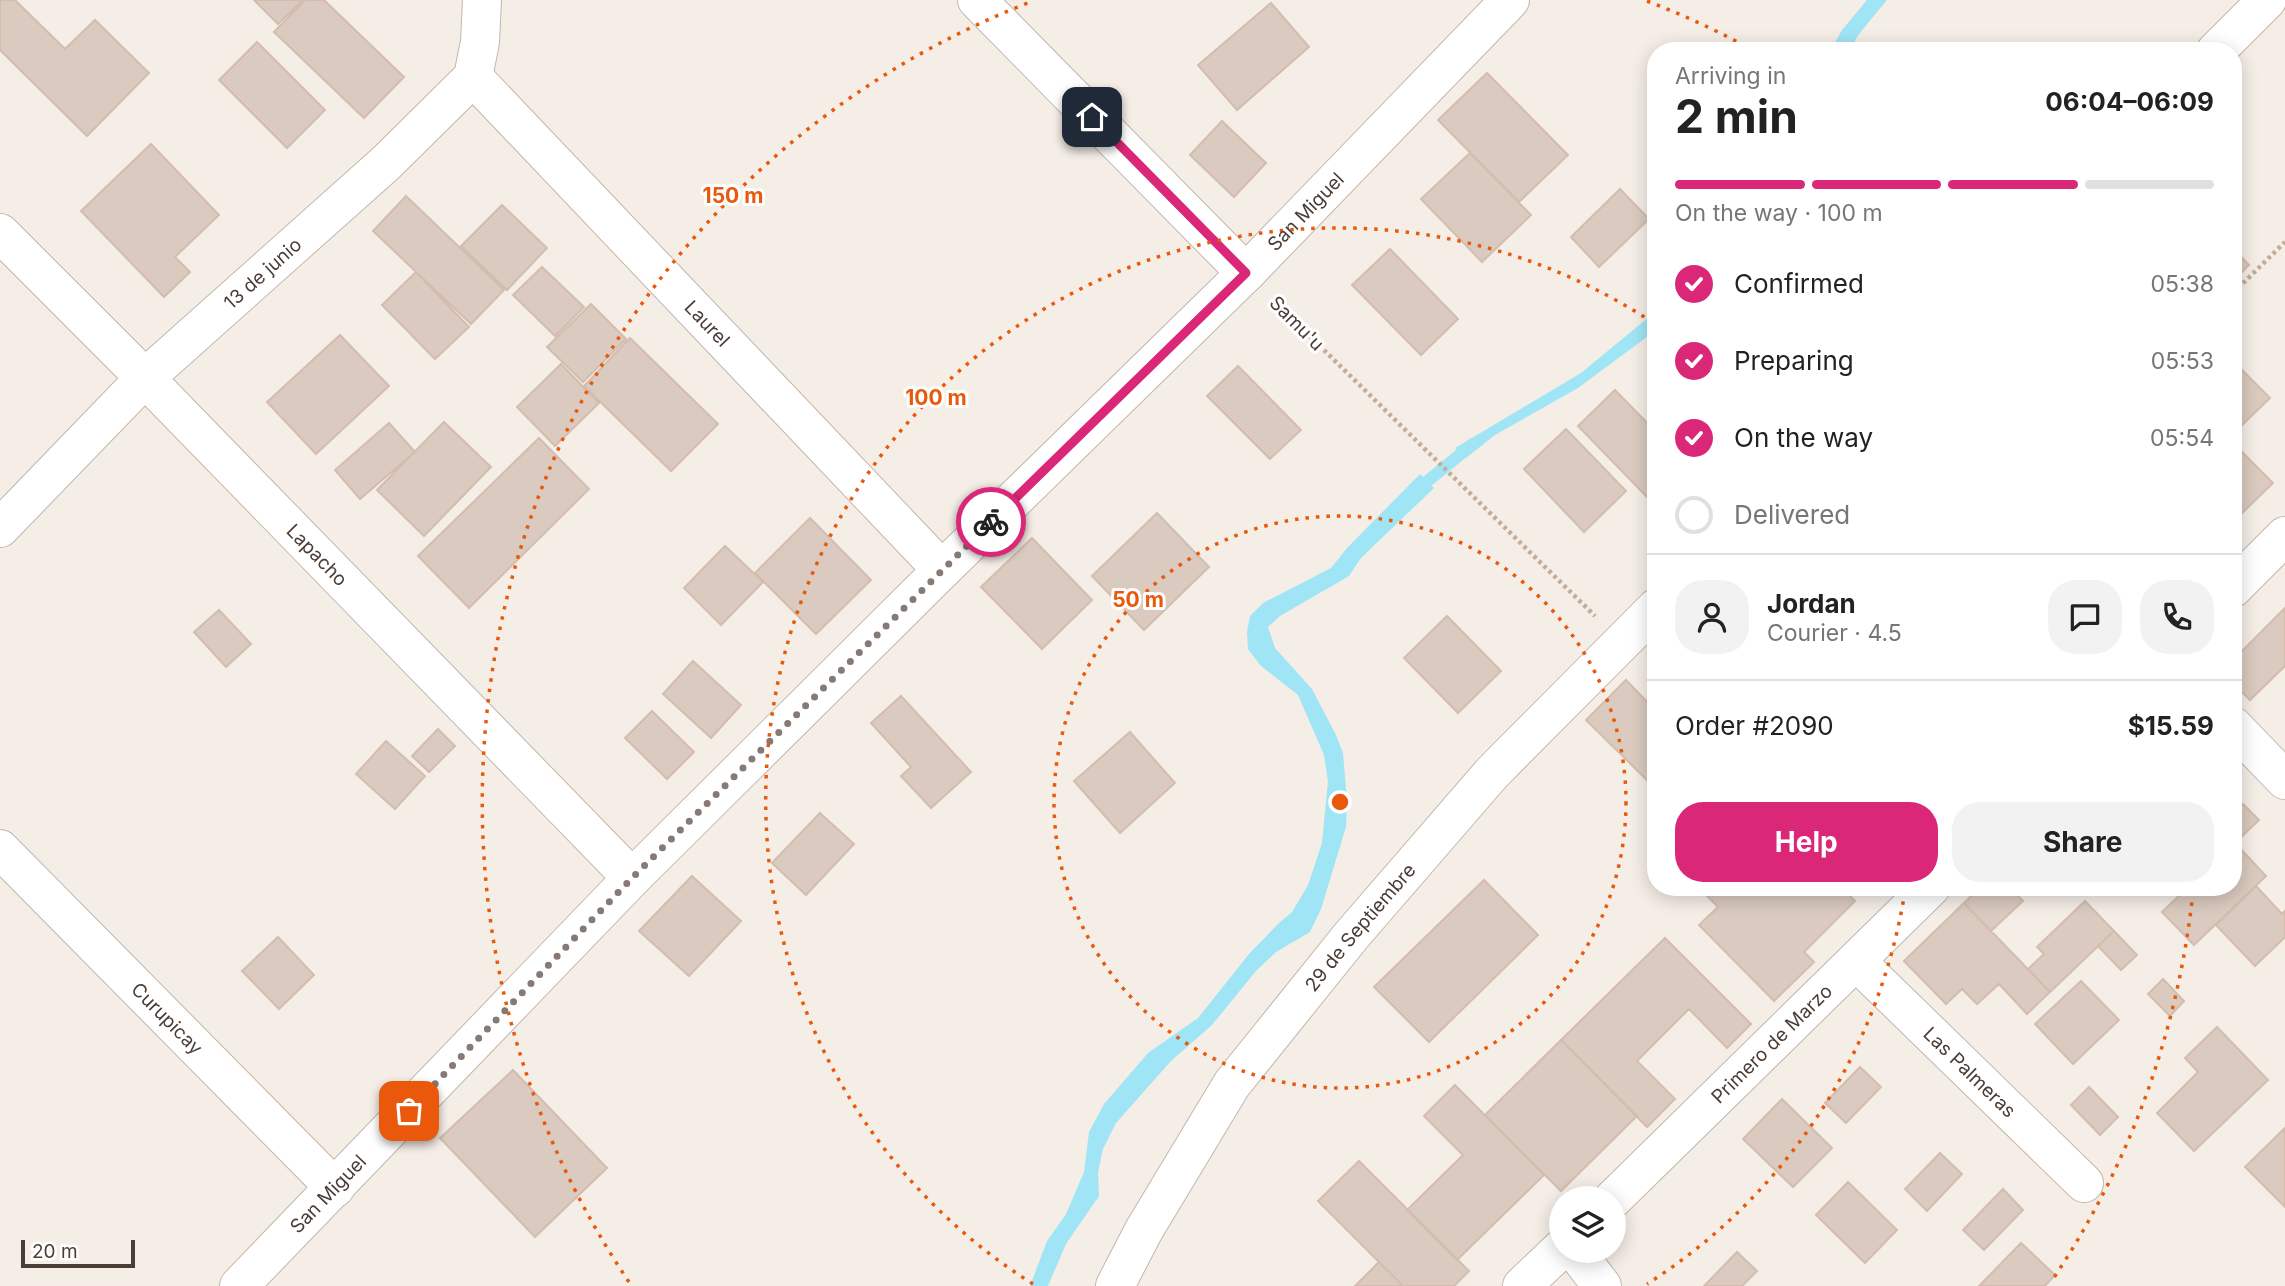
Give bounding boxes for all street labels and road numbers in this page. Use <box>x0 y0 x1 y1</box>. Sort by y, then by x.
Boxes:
street label: San Miguel <box>1263 168 1349 256</box>
street label: 13 de junio <box>219 233 306 314</box>
street label: Samu'u <box>1265 291 1329 355</box>
street label: Laurel <box>680 296 734 352</box>
street label: Lapacho <box>282 519 352 591</box>
street label: 29 de Septiembre <box>1300 859 1421 996</box>
street label: Curupicay <box>126 978 208 1060</box>
street label: Primero de Marzo <box>1707 980 1837 1108</box>
street label: Las Palmeras <box>1919 1022 2021 1122</box>
street label: San Miguel <box>285 1150 371 1238</box>

